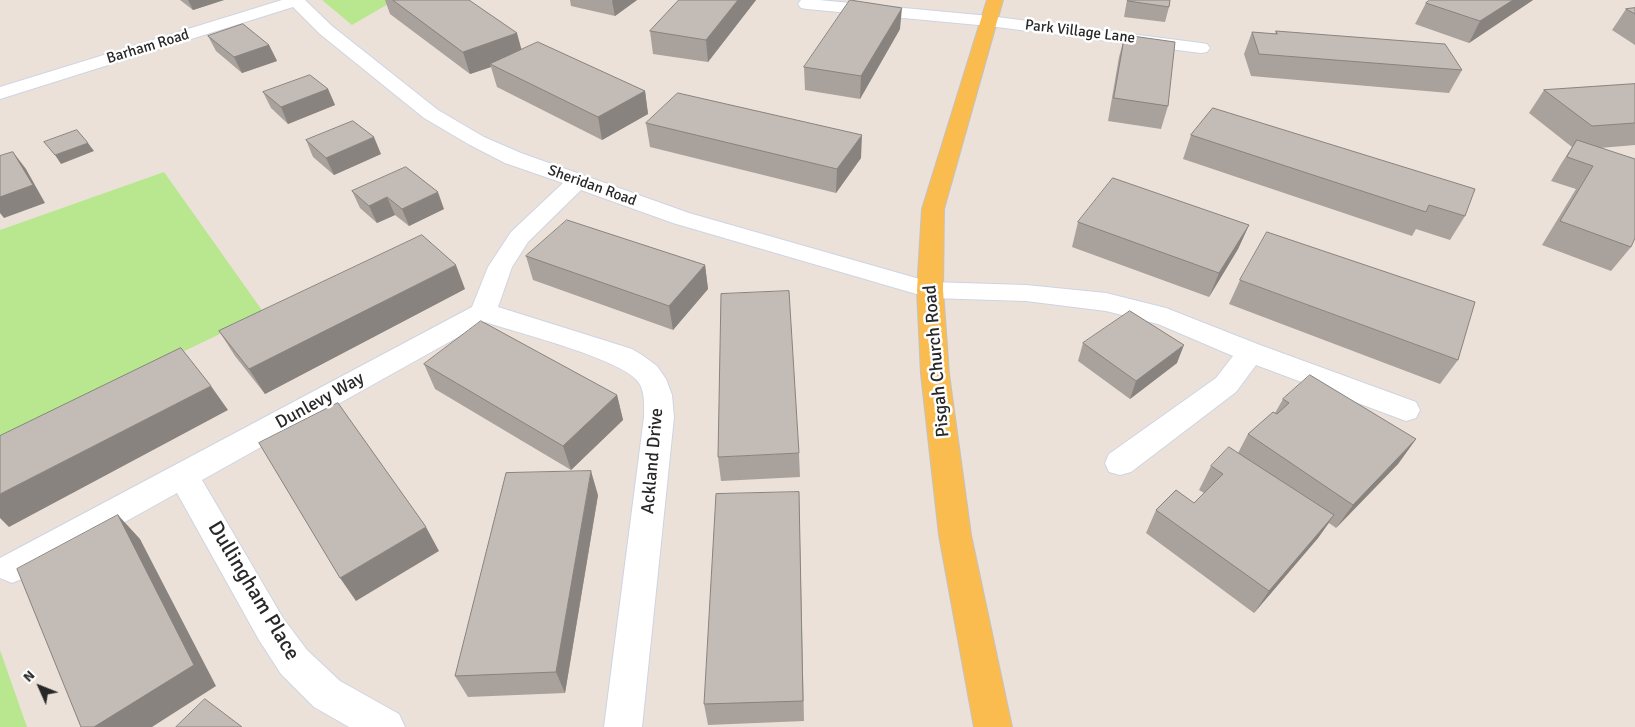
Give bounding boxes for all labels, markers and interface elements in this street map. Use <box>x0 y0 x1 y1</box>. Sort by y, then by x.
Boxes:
street label: Park Village Lane <box>1024 16 1136 48</box>
street label: Barham Road <box>105 26 191 68</box>
street label: Sheridan Road <box>545 162 639 210</box>
street label: Pisgah Church Road <box>920 284 954 438</box>
street label: Dunlevy Way <box>272 368 368 434</box>
street label: Ackland Drive <box>638 407 668 515</box>
street label: Dullingham Place <box>202 517 304 665</box>
north arrow <box>15 662 65 712</box>
text: N <box>19 667 38 686</box>

